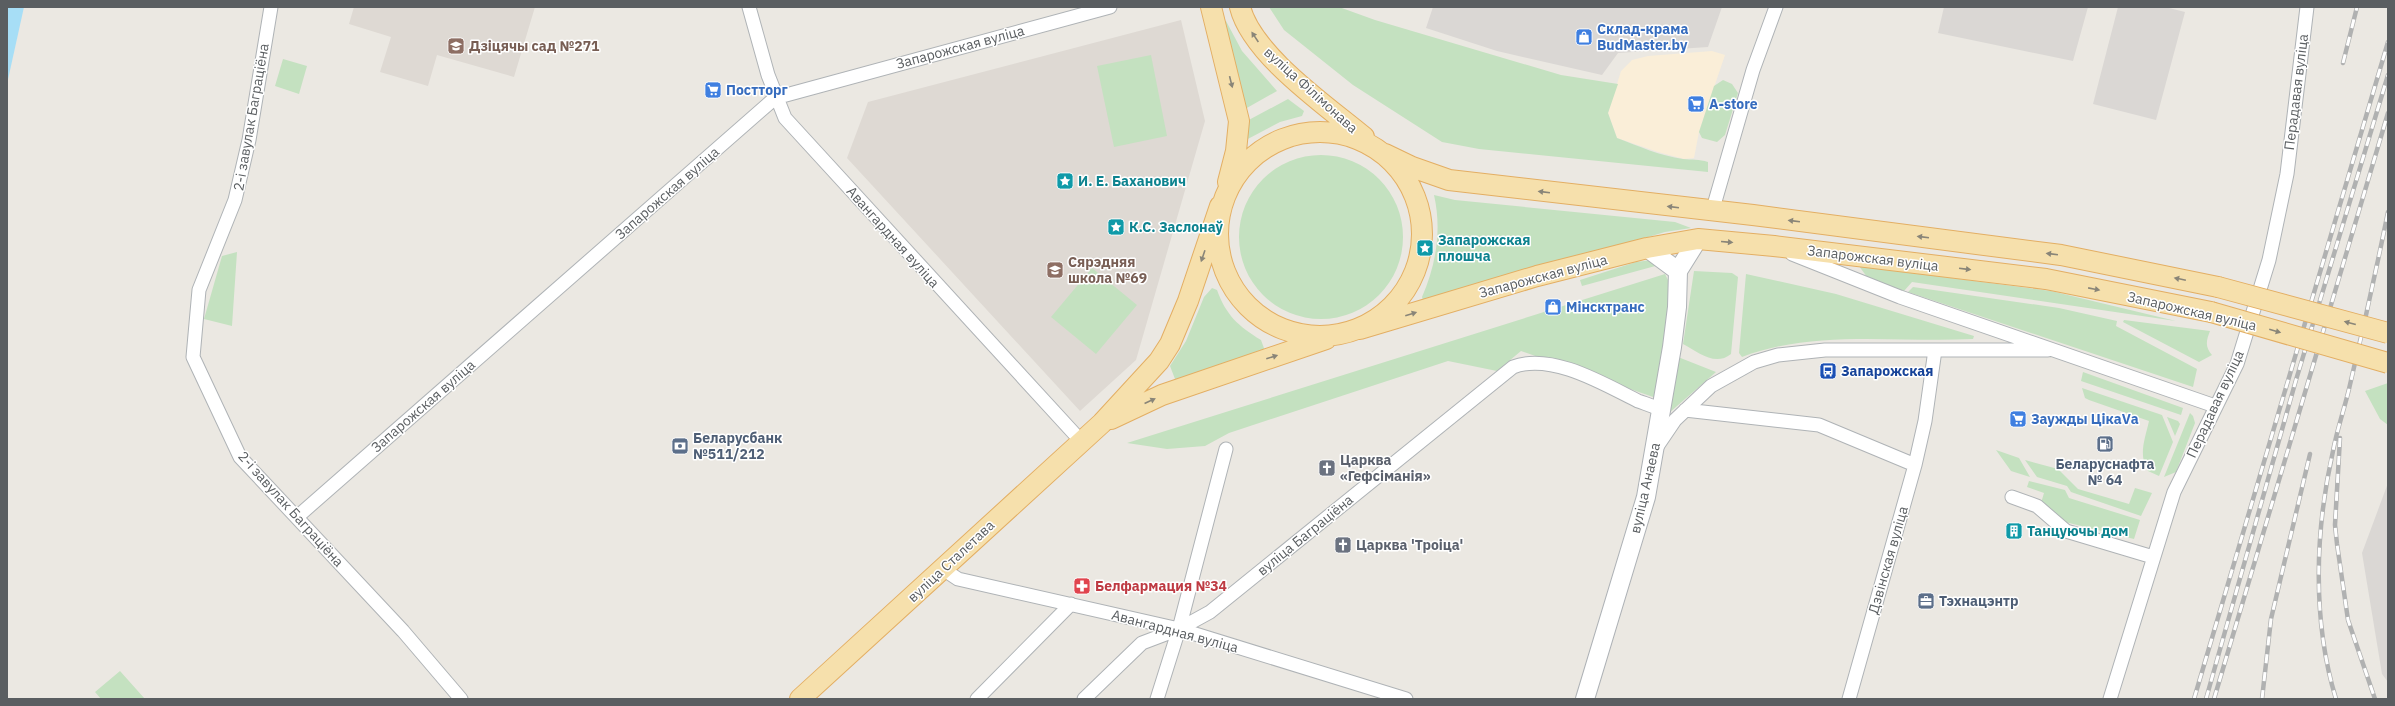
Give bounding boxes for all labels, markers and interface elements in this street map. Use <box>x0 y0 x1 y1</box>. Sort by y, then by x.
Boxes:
place label: Склад-крама BudMaster.by <box>1597 20 1688 54</box>
street label: Запарожская вуліца <box>894 21 1027 73</box>
shop icon: Склад-крама BudMaster.by <box>1574 27 1594 47</box>
one-way arrow <box>1251 32 1259 42</box>
street label: Перадавая вуліца <box>2280 32 2312 151</box>
school or university icon: Дзіцячы сад №271 <box>446 36 466 56</box>
place label: Дзіцячы сад №271 <box>469 37 600 55</box>
street label: 2-і завулак Баграціёна <box>229 41 273 192</box>
street label: вуліца Філімонава <box>1260 43 1362 137</box>
one-way arrow <box>1228 76 1234 88</box>
supermarket icon: Постторг <box>703 80 723 100</box>
place label: Постторг <box>726 81 788 99</box>
supermarket icon: А-store <box>1686 94 1706 114</box>
place label: А-store <box>1709 95 1758 113</box>
street label: Запарожская вуліца <box>611 143 723 243</box>
place icon: И. Е. Баханович <box>1055 171 1075 191</box>
place label: И. Е. Баханович <box>1078 172 1186 190</box>
street label: Авангардная вуліца <box>843 182 944 292</box>
one-way arrow <box>1538 188 1550 195</box>
one-way arrow <box>1667 204 1680 210</box>
place icon: К.С. Заслонаў <box>1106 217 1126 237</box>
one-way arrow <box>1788 217 1801 224</box>
place label: К.С. Заслонаў <box>1129 218 1223 236</box>
place label: Запарожская плошча <box>1438 231 1531 265</box>
one-way arrow <box>1917 234 1929 240</box>
place icon: Запарожская плошча <box>1415 238 1435 258</box>
one-way arrow <box>1721 239 1733 245</box>
street label: Запарожская вуліца <box>1806 241 1940 275</box>
one-way arrow <box>1200 250 1206 262</box>
street label: Запарожская вуліца <box>1477 250 1610 302</box>
one-way arrow <box>2046 250 2058 257</box>
place label: Сярэдняя школа №69 <box>1068 253 1147 287</box>
school or university icon: Сярэдняя школа №69 <box>1045 260 1065 280</box>
one-way arrow <box>1959 266 1971 273</box>
one-way arrow <box>2174 276 2186 282</box>
one-way arrow <box>2088 286 2100 292</box>
street label: Запарожская вуліца <box>2126 287 2259 335</box>
shop icon: Мінсктранс <box>1543 297 1563 317</box>
place label: Мінсктранс <box>1566 298 1645 316</box>
one-way arrow <box>1405 311 1417 317</box>
one-way arrow <box>2344 320 2356 326</box>
one-way arrow <box>2269 328 2282 334</box>
street label: Перадавая вуліца <box>2182 347 2248 461</box>
one-way arrow <box>1266 354 1278 360</box>
street label: Запарожская вуліца <box>367 356 479 456</box>
bus stop icon: Запарожская <box>1818 361 1838 381</box>
place label: Запарожская <box>1841 362 1934 380</box>
one-way arrow <box>1144 398 1155 404</box>
supermarket icon: Заужды ЦікаVа <box>2008 409 2028 429</box>
place label: Заужды ЦікаVа <box>2031 410 2139 428</box>
place label: Беларусбанк №511/212 <box>693 429 782 463</box>
fuel station icon: Беларуснафта № 64 <box>2095 434 2115 454</box>
bank icon: Беларусбанк №511/212 <box>670 436 690 456</box>
street label: вуліца Анаева <box>1626 440 1664 535</box>
street label: 2-і завулак Баграціёна <box>234 447 348 571</box>
place label: Царква «Гефсіманія» <box>1340 451 1431 485</box>
place label: Беларуснафта № 64 <box>2055 455 2155 489</box>
church icon: Царква «Гефсіманія» <box>1317 458 1337 478</box>
street label: вуліца Баграціёна <box>1253 490 1357 579</box>
street label: Дзвінская вуліца <box>1864 504 1912 616</box>
street label: вуліца Сталетава <box>904 516 999 606</box>
building icon: Танцуючы дом <box>2004 521 2024 541</box>
place label: Танцуючы дом <box>2027 522 2128 540</box>
church icon: Царква 'Троіца' <box>1333 535 1353 555</box>
place label: Царква 'Троіца' <box>1356 536 1463 554</box>
pharmacy icon: Белфармация №34 <box>1072 576 1092 596</box>
place label: Белфармация №34 <box>1095 577 1227 595</box>
office icon: Тэхнацэнтр <box>1916 591 1936 611</box>
place label: Тэхнацэнтр <box>1939 592 2019 610</box>
street label: Авангардная вуліца <box>1110 605 1241 657</box>

